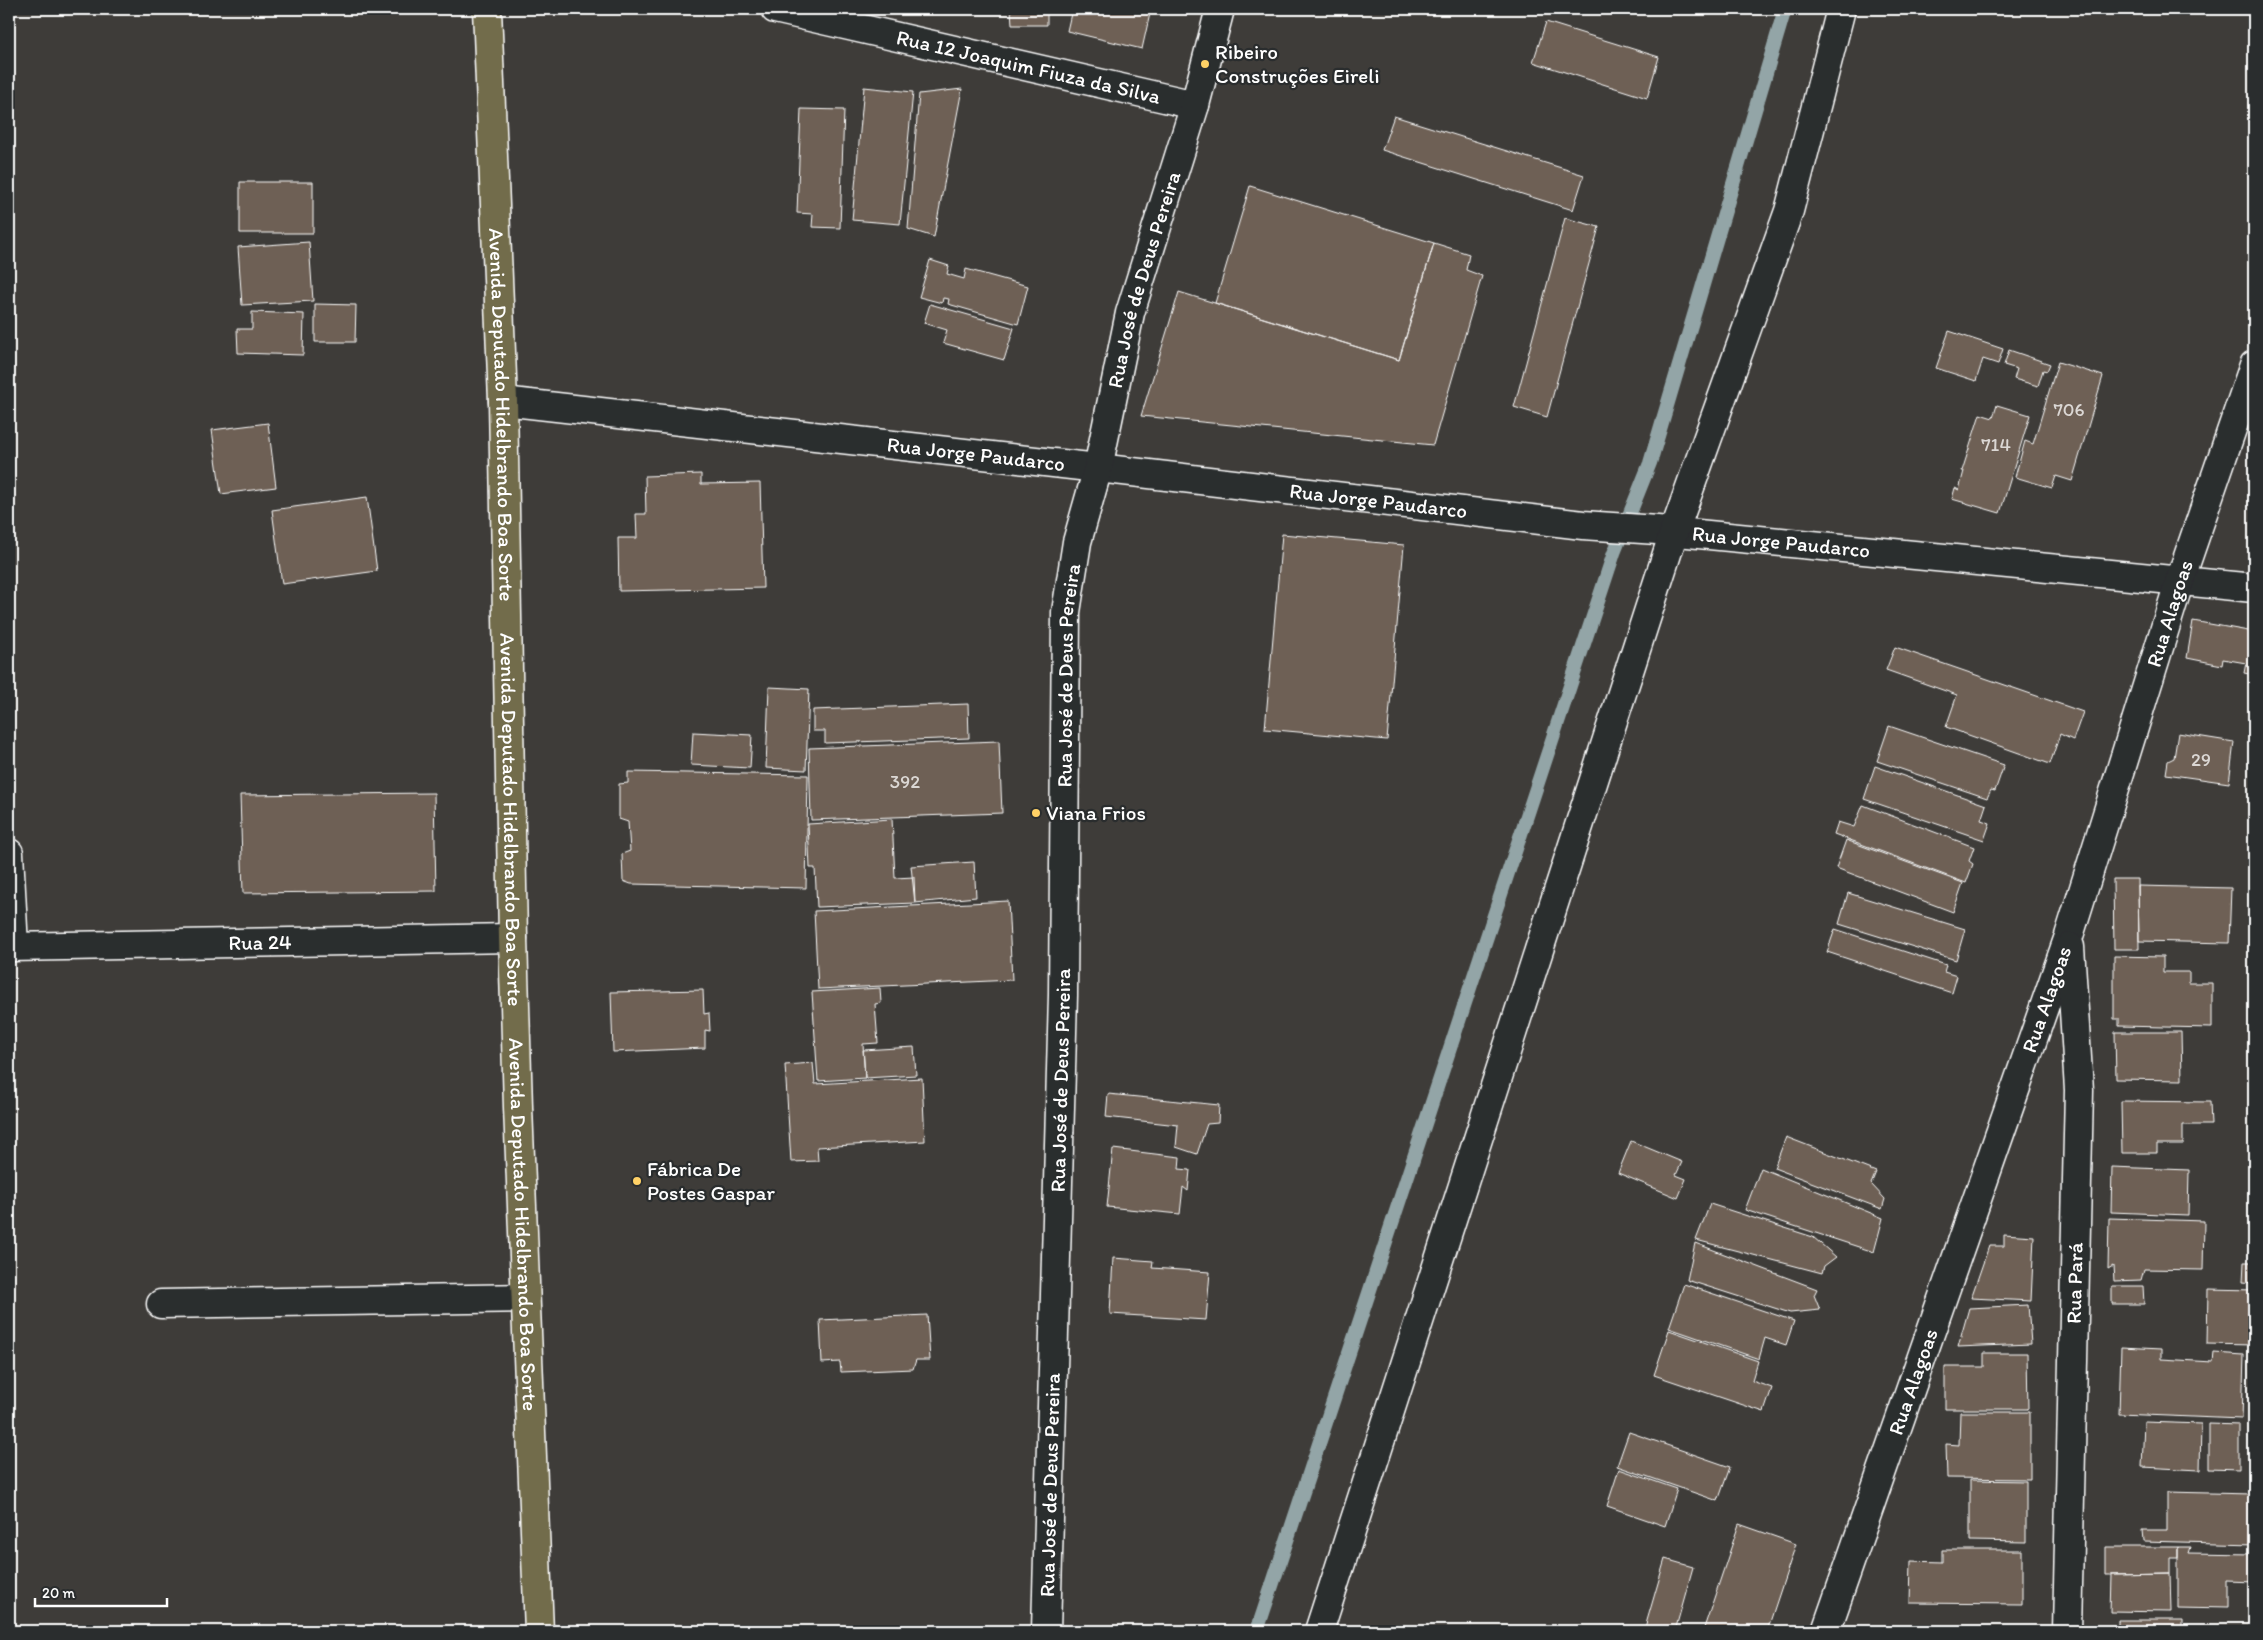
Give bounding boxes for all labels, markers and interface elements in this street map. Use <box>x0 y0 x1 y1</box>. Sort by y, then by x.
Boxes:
street label: Rua 12 Joaquim Fiuza da Silva <box>894 24 1163 109</box>
place label: Ribeiro Construções Eireli <box>1215 39 1380 88</box>
marker: Ribeiro Construções Eireli <box>1199 58 1211 70</box>
street label: Rua José de Deus Pereira <box>1102 168 1186 390</box>
street label: Avenida Deputado Hidelbrando Boa Sorte <box>484 228 520 602</box>
house number: 706 <box>2053 398 2085 421</box>
street label: Rua Jorge Paudarco <box>886 431 1066 476</box>
house number: 714 <box>1981 433 2011 456</box>
street label: Rua Jorge Paudarco <box>1288 478 1469 523</box>
street label: Rua Jorge Paudarco <box>1691 520 1871 563</box>
street label: Rua Alagoas <box>2141 557 2198 670</box>
street label: Rua José de Deus Pereira <box>1052 562 1085 787</box>
street label: Avenida Deputado Hidelbrando Boa Sorte <box>495 633 528 1007</box>
house number: 29 <box>2191 748 2211 771</box>
house number: 392 <box>890 770 920 793</box>
place label: Viana Frios <box>1046 800 1146 825</box>
marker: Viana Frios <box>1030 807 1042 819</box>
street label: Rua 24 <box>228 929 292 955</box>
street label: Rua Alagoas <box>2016 943 2076 1056</box>
street label: Rua José de Deus Pereira <box>1045 968 1075 1193</box>
street label: Avenida Deputado Hidelbrando Boa Sorte <box>504 1037 543 1411</box>
place label: Fábrica De Postes Gaspar <box>647 1156 775 1205</box>
marker: Fábrica De Postes Gaspar <box>631 1175 643 1187</box>
street label: Rua Pará <box>2061 1242 2088 1324</box>
street label: Rua Alagoas <box>1883 1325 1943 1438</box>
street label: Rua José de Deus Pereira <box>1034 1373 1065 1597</box>
scale bar <box>35 1575 168 1607</box>
text: 20 m <box>42 1584 76 1602</box>

